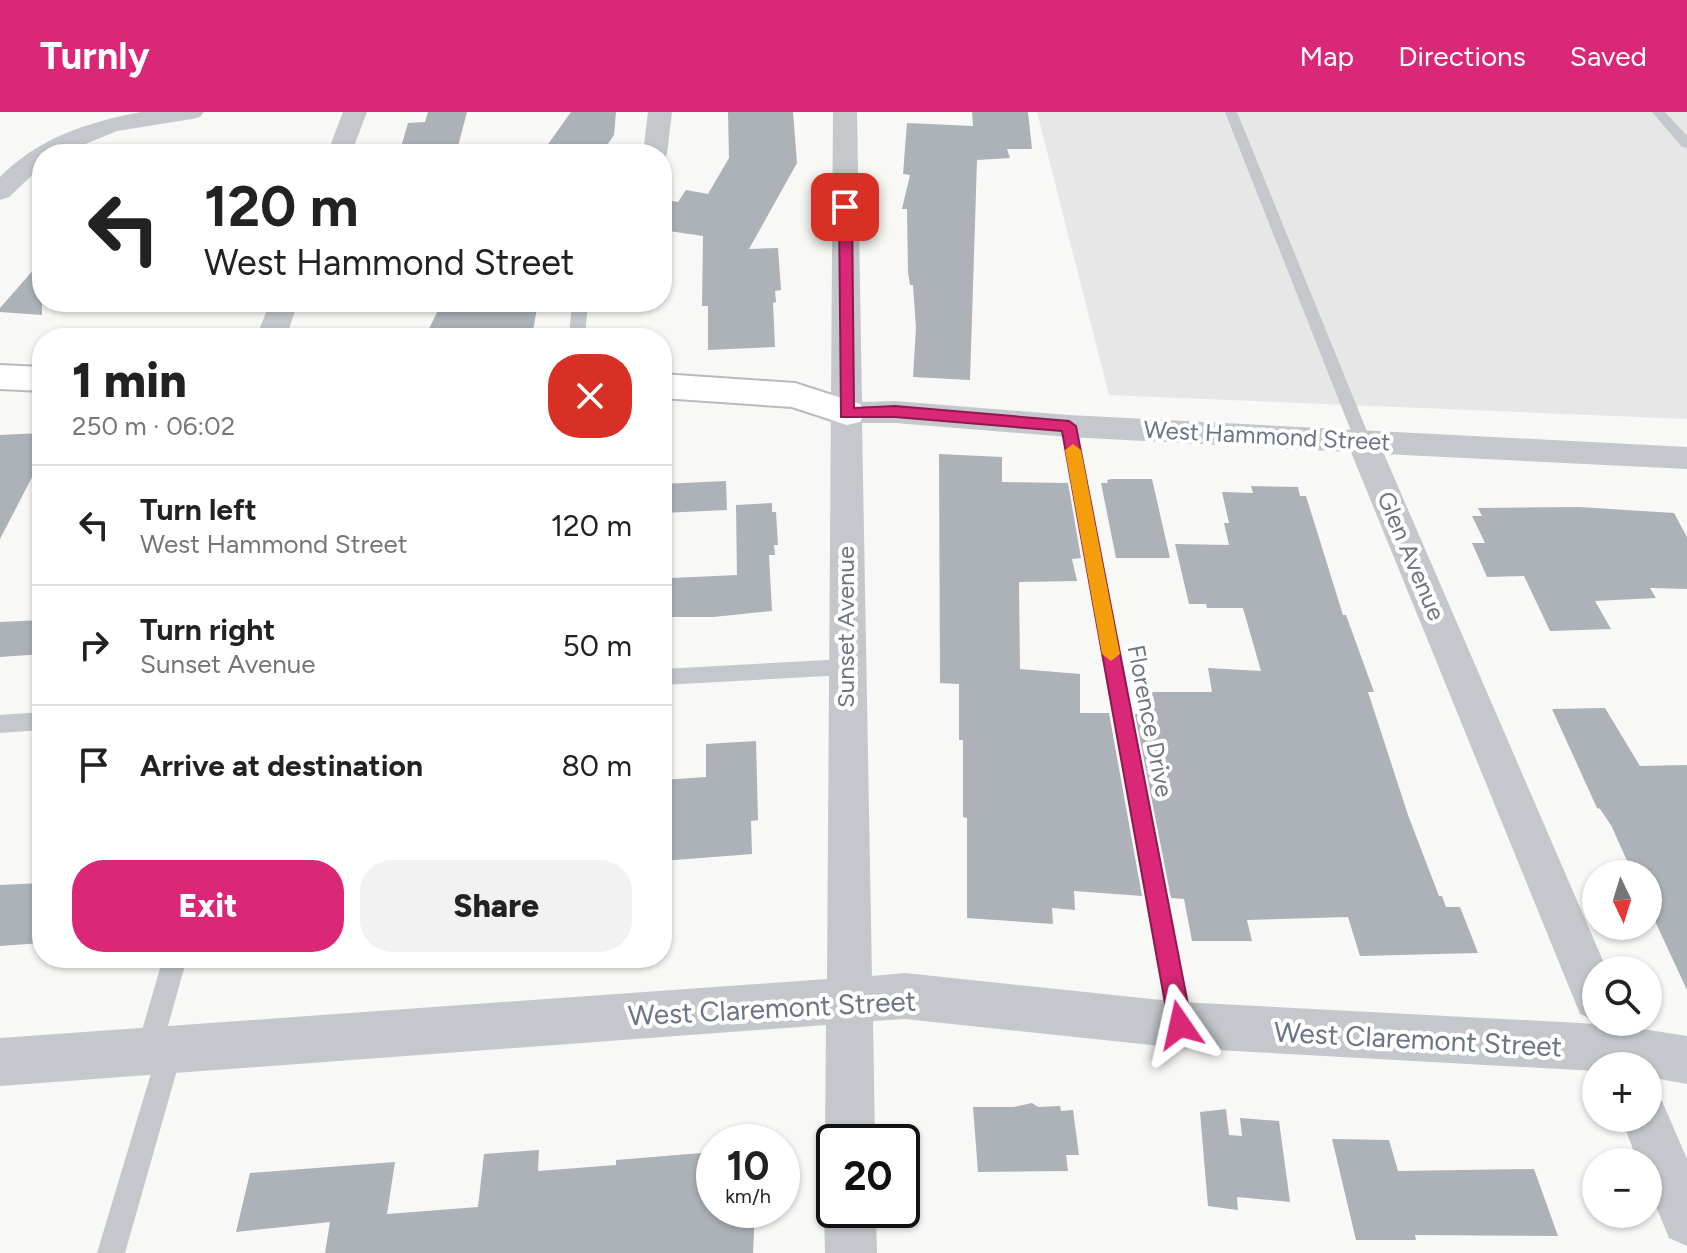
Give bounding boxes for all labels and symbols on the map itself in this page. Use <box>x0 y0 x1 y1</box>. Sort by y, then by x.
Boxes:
pin <box>811 173 879 241</box>
street label: West Hammond Street <box>1143 415 1391 456</box>
street label: Glen Avenue <box>1371 487 1452 625</box>
street label: Sunset Avenue <box>831 546 860 708</box>
street label: Florence Drive <box>1122 642 1179 799</box>
north arrow <box>1582 860 1662 940</box>
street label: West Claremont Street <box>627 983 917 1033</box>
position arrow <box>1138 983 1222 1067</box>
street label: West Claremont Street <box>1273 1014 1563 1064</box>
speed limit sign: 20 <box>816 1124 920 1228</box>

